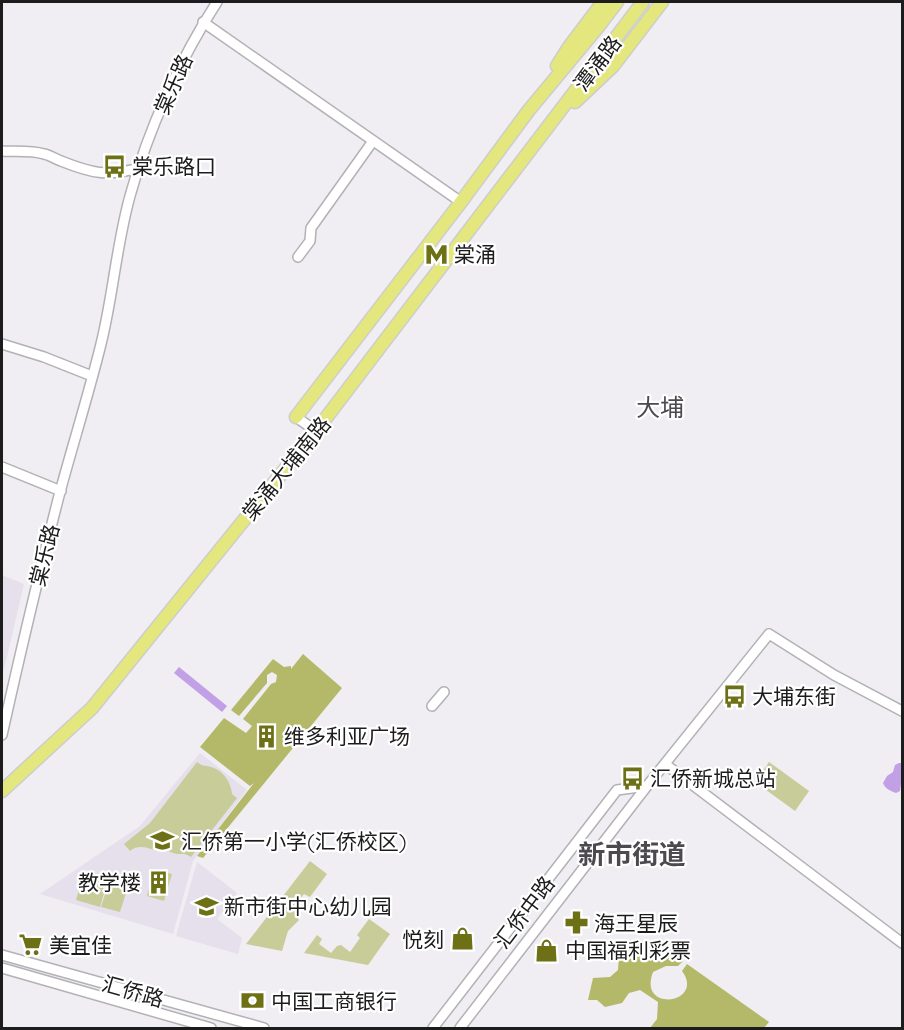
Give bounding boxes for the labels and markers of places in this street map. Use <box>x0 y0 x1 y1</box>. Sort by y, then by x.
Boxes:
bus stop icon: 棠乐路口 <box>101 153 127 179</box>
place label: 棠乐路口 <box>132 153 216 179</box>
metro station icon: 棠涌 <box>423 241 449 267</box>
place label: 棠涌 <box>454 241 496 267</box>
bus stop icon: 大埔东街 <box>721 683 747 709</box>
place label: 大埔东街 <box>752 683 836 709</box>
building icon: 维多利亚广场 <box>253 723 279 749</box>
place label: 维多利亚广场 <box>284 723 410 749</box>
bus stop icon: 汇侨新城总站 <box>619 765 645 791</box>
place label: 汇侨新城总站 <box>650 765 776 791</box>
school or university icon: 汇侨第一小学(汇侨校区) <box>150 828 176 854</box>
place label: 汇侨第一小学(汇侨校区) <box>181 828 407 854</box>
place label: 教学楼 <box>78 869 141 895</box>
building icon: 教学楼 <box>146 869 172 895</box>
school or university icon: 新市街中心幼儿园 <box>193 893 219 919</box>
place label: 新市街中心幼儿园 <box>224 893 392 919</box>
pharmacy icon: 海王星辰 <box>563 910 589 936</box>
place label: 海王星辰 <box>594 910 678 936</box>
place label: 悦刻 <box>402 926 444 952</box>
shop icon: 悦刻 <box>449 926 475 952</box>
supermarket icon: 美宜佳 <box>18 932 44 958</box>
place label: 美宜佳 <box>49 932 112 958</box>
shop icon: 中国福利彩票 <box>534 937 560 963</box>
place label: 中国福利彩票 <box>565 937 691 963</box>
bank icon: 中国工商银行 <box>240 988 266 1014</box>
place label: 中国工商银行 <box>271 988 397 1014</box>

